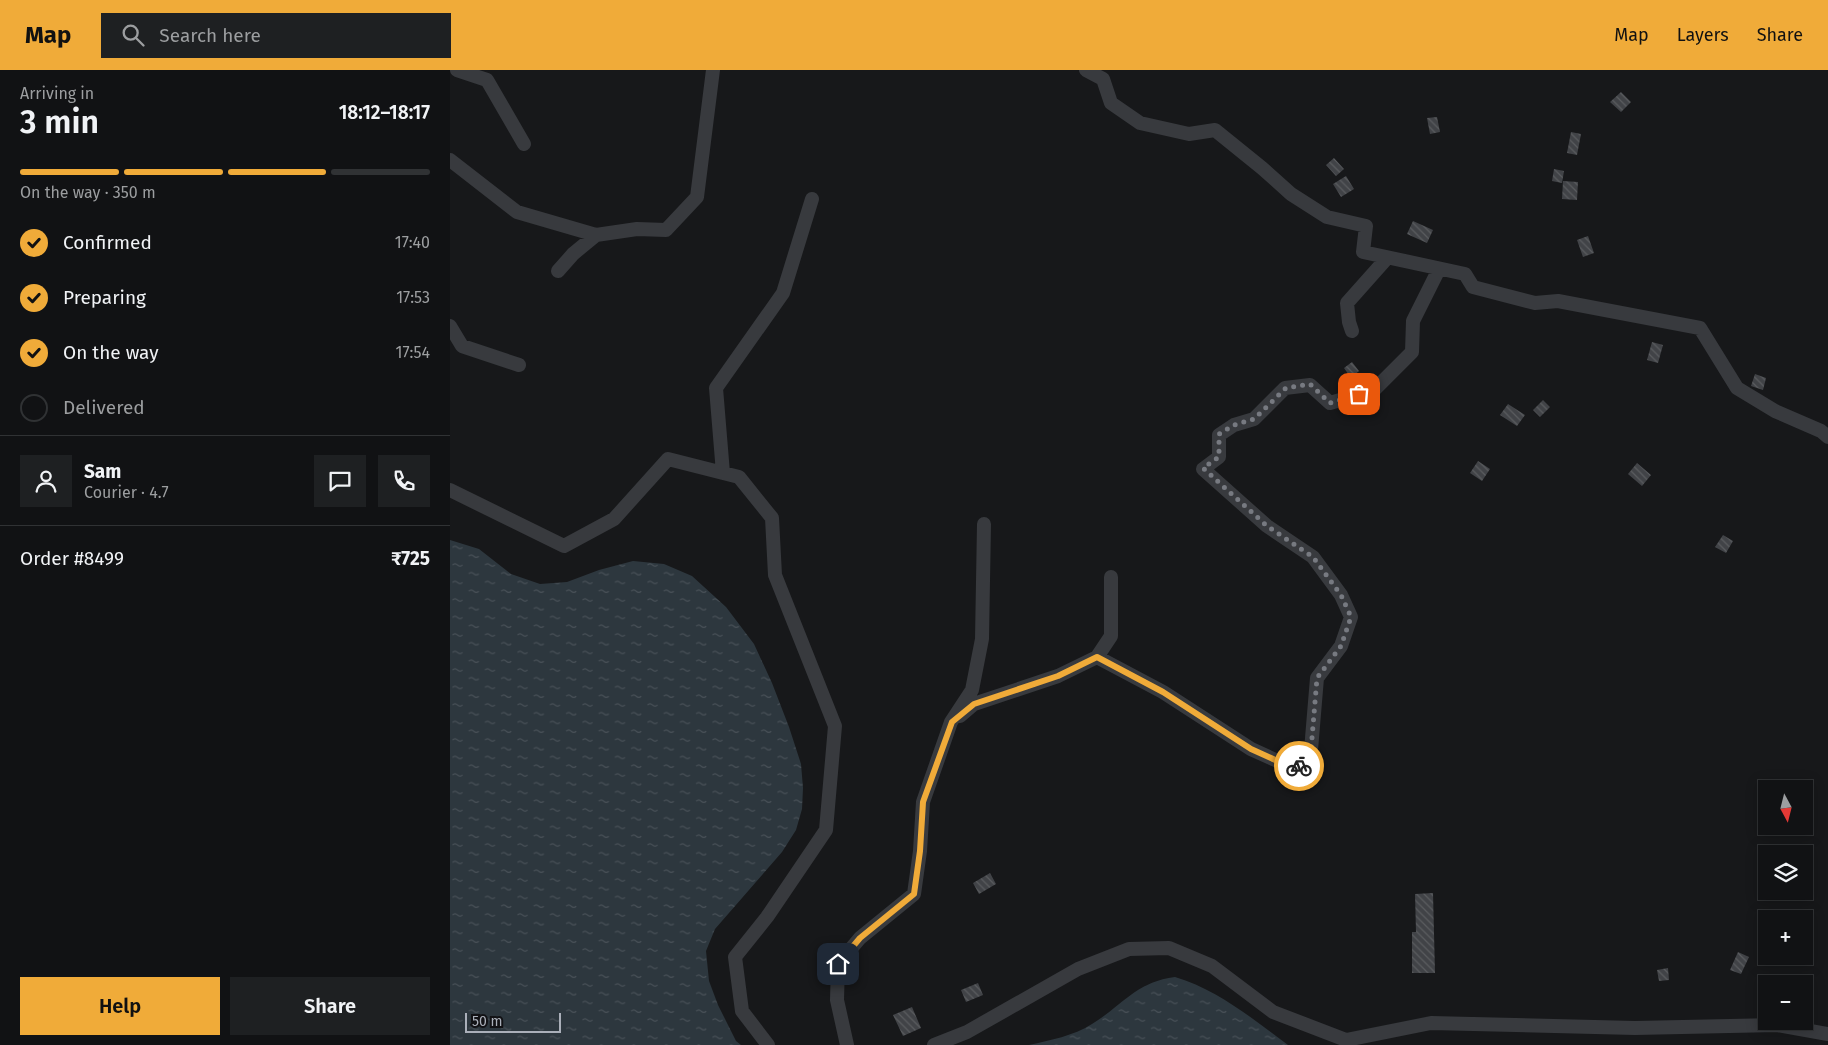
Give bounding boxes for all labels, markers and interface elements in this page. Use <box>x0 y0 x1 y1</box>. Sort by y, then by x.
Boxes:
search box <box>101 13 451 58</box>
text: Map <box>25 21 71 49</box>
icon: search <box>119 21 147 49</box>
text: Search here <box>159 24 261 47</box>
text: Map <box>1614 24 1649 46</box>
text: Layers <box>1677 24 1729 46</box>
text: Share <box>1757 24 1803 46</box>
text: Arriving in <box>20 84 94 103</box>
text: 18:12–18:17 <box>339 101 430 124</box>
text: 3 min <box>20 103 99 141</box>
text: On the way · 350 m <box>20 183 156 202</box>
icon: check <box>20 229 48 257</box>
text: Confirmed <box>63 231 152 254</box>
text: 17:40 <box>395 233 430 252</box>
icon: check <box>20 284 48 312</box>
text: Preparing <box>63 286 146 309</box>
text: 17:53 <box>396 288 430 307</box>
icon: check <box>20 339 48 367</box>
text: On the way <box>63 341 159 364</box>
text: 17:54 <box>396 343 430 362</box>
pin <box>1338 373 1380 415</box>
icon: bag <box>1345 380 1373 408</box>
text: Delivered <box>63 396 145 419</box>
button: person <box>20 455 72 507</box>
button: chat <box>314 455 366 507</box>
button: phone <box>378 455 430 507</box>
text: Sam <box>84 460 121 483</box>
text: Courier · 4.7 <box>84 483 169 502</box>
text: Order #8499 <box>20 547 124 570</box>
text: ₹725 <box>391 547 430 570</box>
courier <box>1274 741 1324 791</box>
icon: bike <box>1285 752 1313 780</box>
north arrow <box>1758 780 1812 835</box>
map controls <box>1758 780 1813 1030</box>
button: layers <box>1758 845 1813 900</box>
button: + <box>1758 910 1813 965</box>
pin <box>817 943 859 985</box>
icon: home <box>824 950 852 978</box>
button: − <box>1758 975 1813 1030</box>
button: Help <box>20 977 220 1035</box>
button: Share <box>230 977 430 1035</box>
scale bar <box>465 1010 561 1033</box>
text: 50 m <box>472 1013 503 1030</box>

